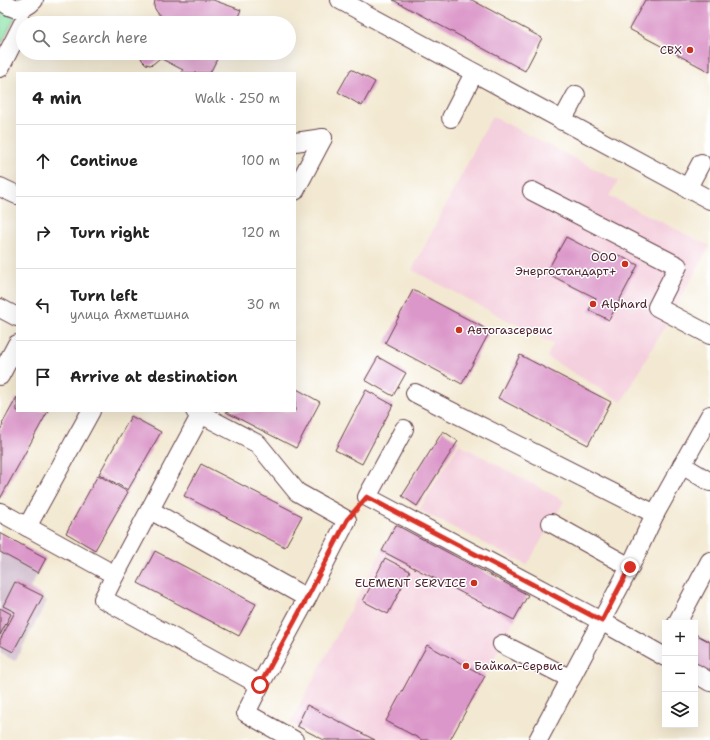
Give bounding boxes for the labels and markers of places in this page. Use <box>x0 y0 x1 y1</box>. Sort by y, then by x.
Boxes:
place label: СВХ <box>660 42 682 58</box>
marker: СВХ <box>685 45 695 55</box>
place label: ООО Энергостандарт+ <box>515 249 617 279</box>
marker: ООО Энергостандарт+ <box>620 259 630 269</box>
place label: Alphard <box>601 296 648 312</box>
marker: Alphard <box>588 299 598 309</box>
place label: Автогазсервис <box>467 322 553 338</box>
marker: Автогазсервис <box>454 325 464 335</box>
place label: ELEMENT SERVICE <box>355 575 466 591</box>
marker: ELEMENT SERVICE <box>469 578 479 588</box>
place label: Байкал-Сервис <box>474 658 563 674</box>
marker: Байкал-Сервис <box>461 661 471 671</box>

